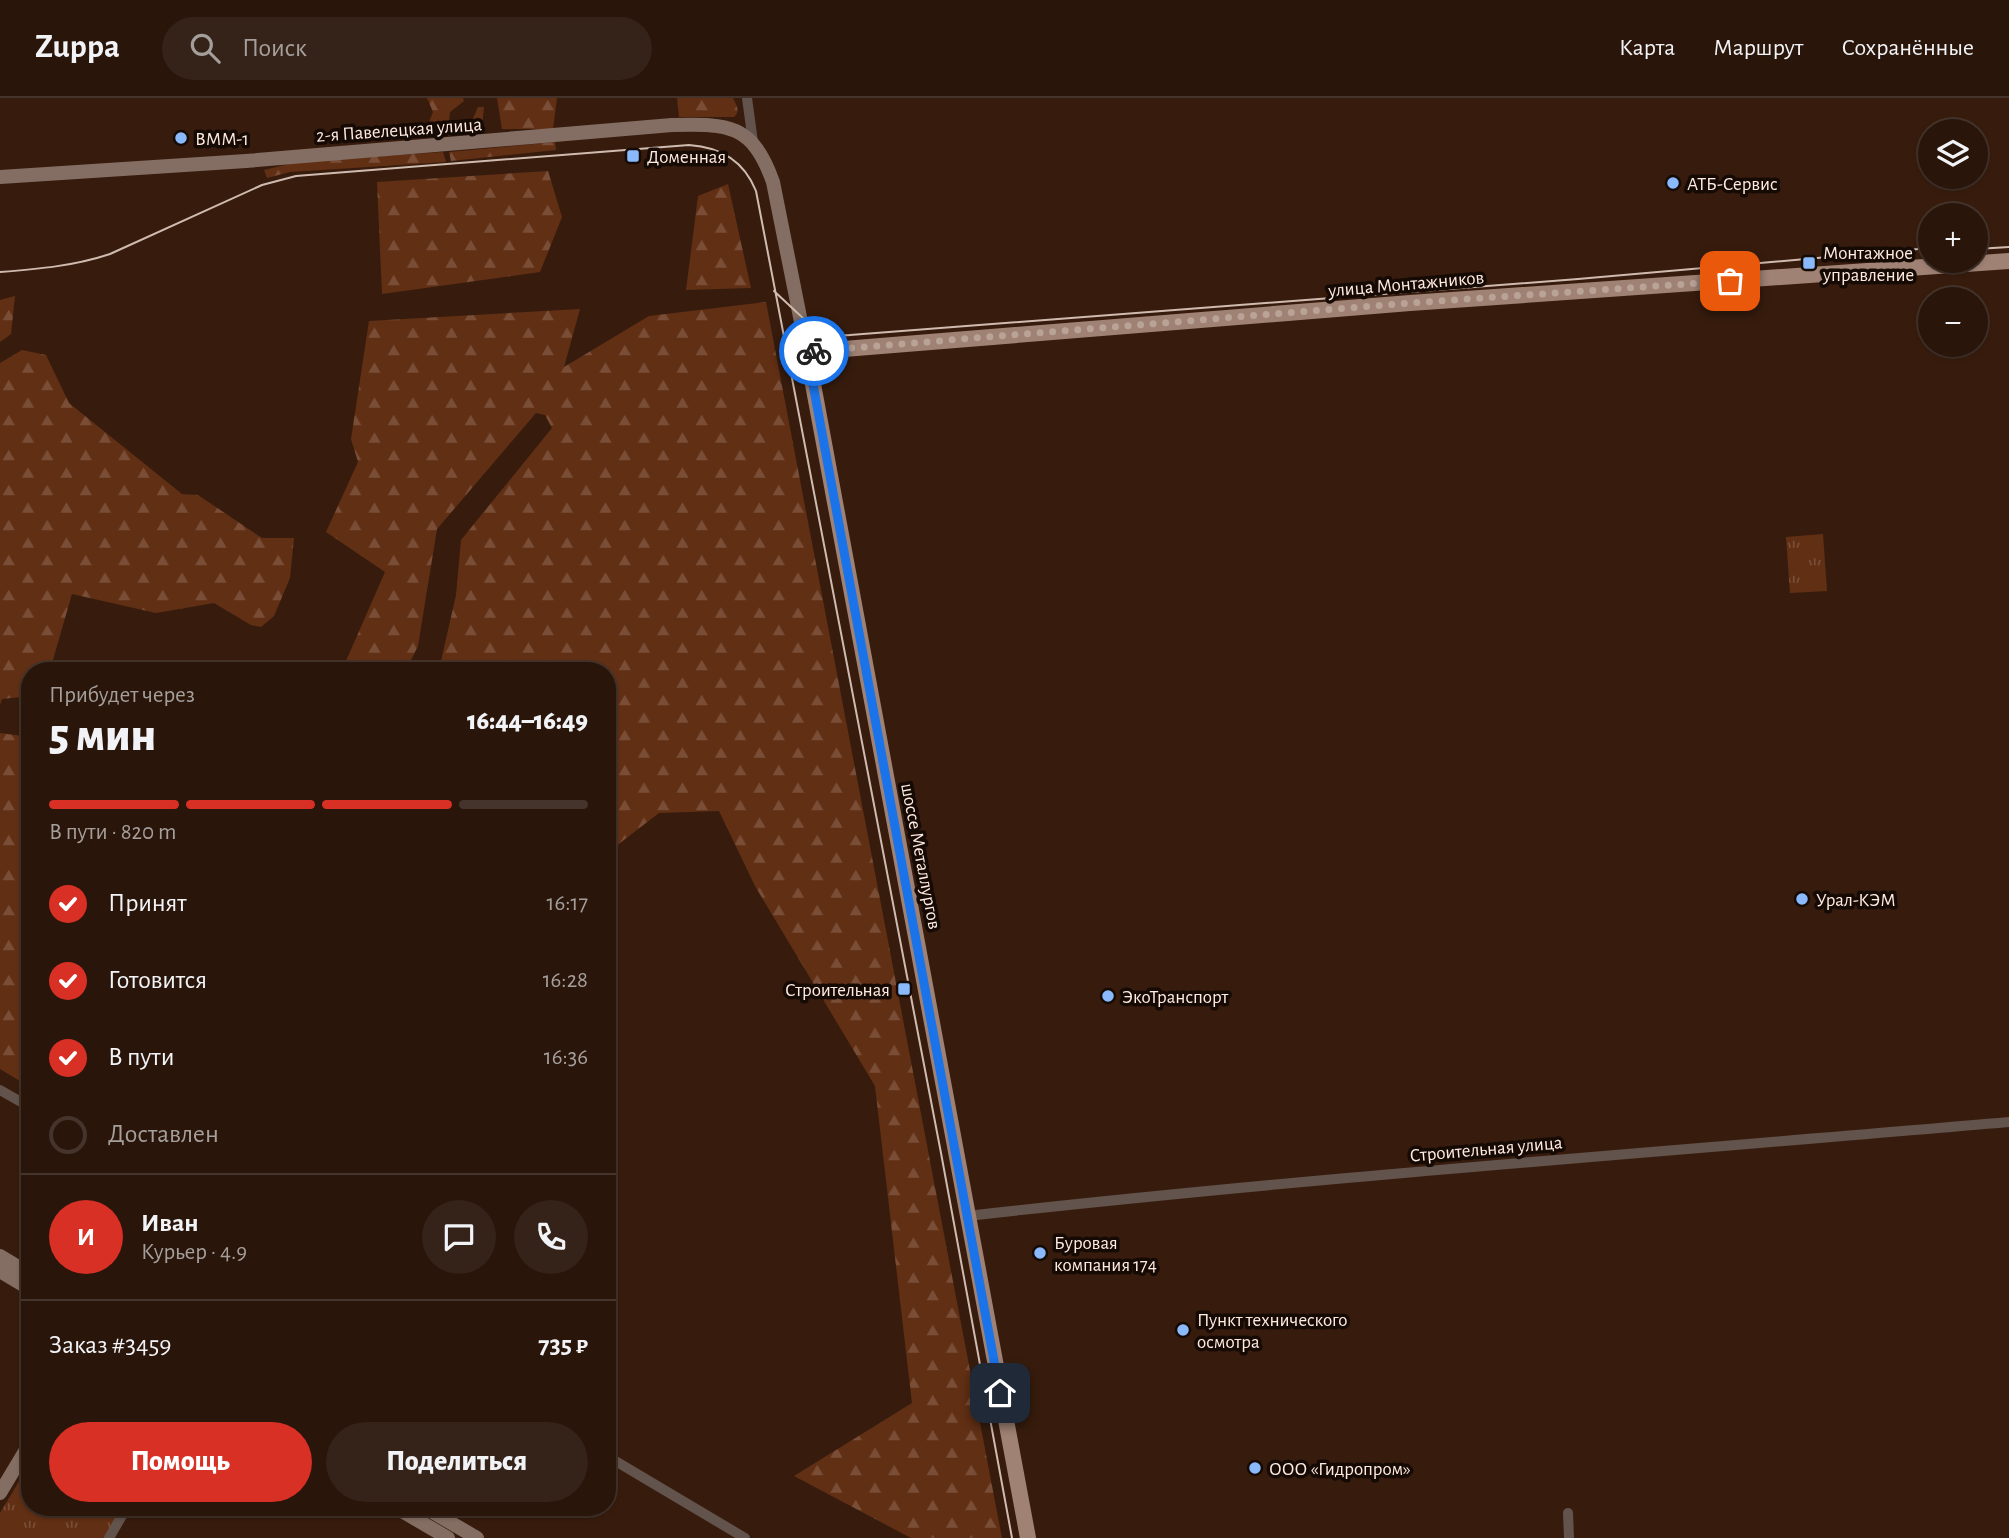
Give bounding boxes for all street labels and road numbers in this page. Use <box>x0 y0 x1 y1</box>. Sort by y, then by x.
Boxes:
street label: 2-я Павелецкая улица <box>316 115 483 146</box>
street label: улица Монтажников <box>1326 268 1485 301</box>
street label: шоссе Металлургов <box>897 782 944 931</box>
street label: Строительная улица <box>1409 1133 1564 1166</box>

